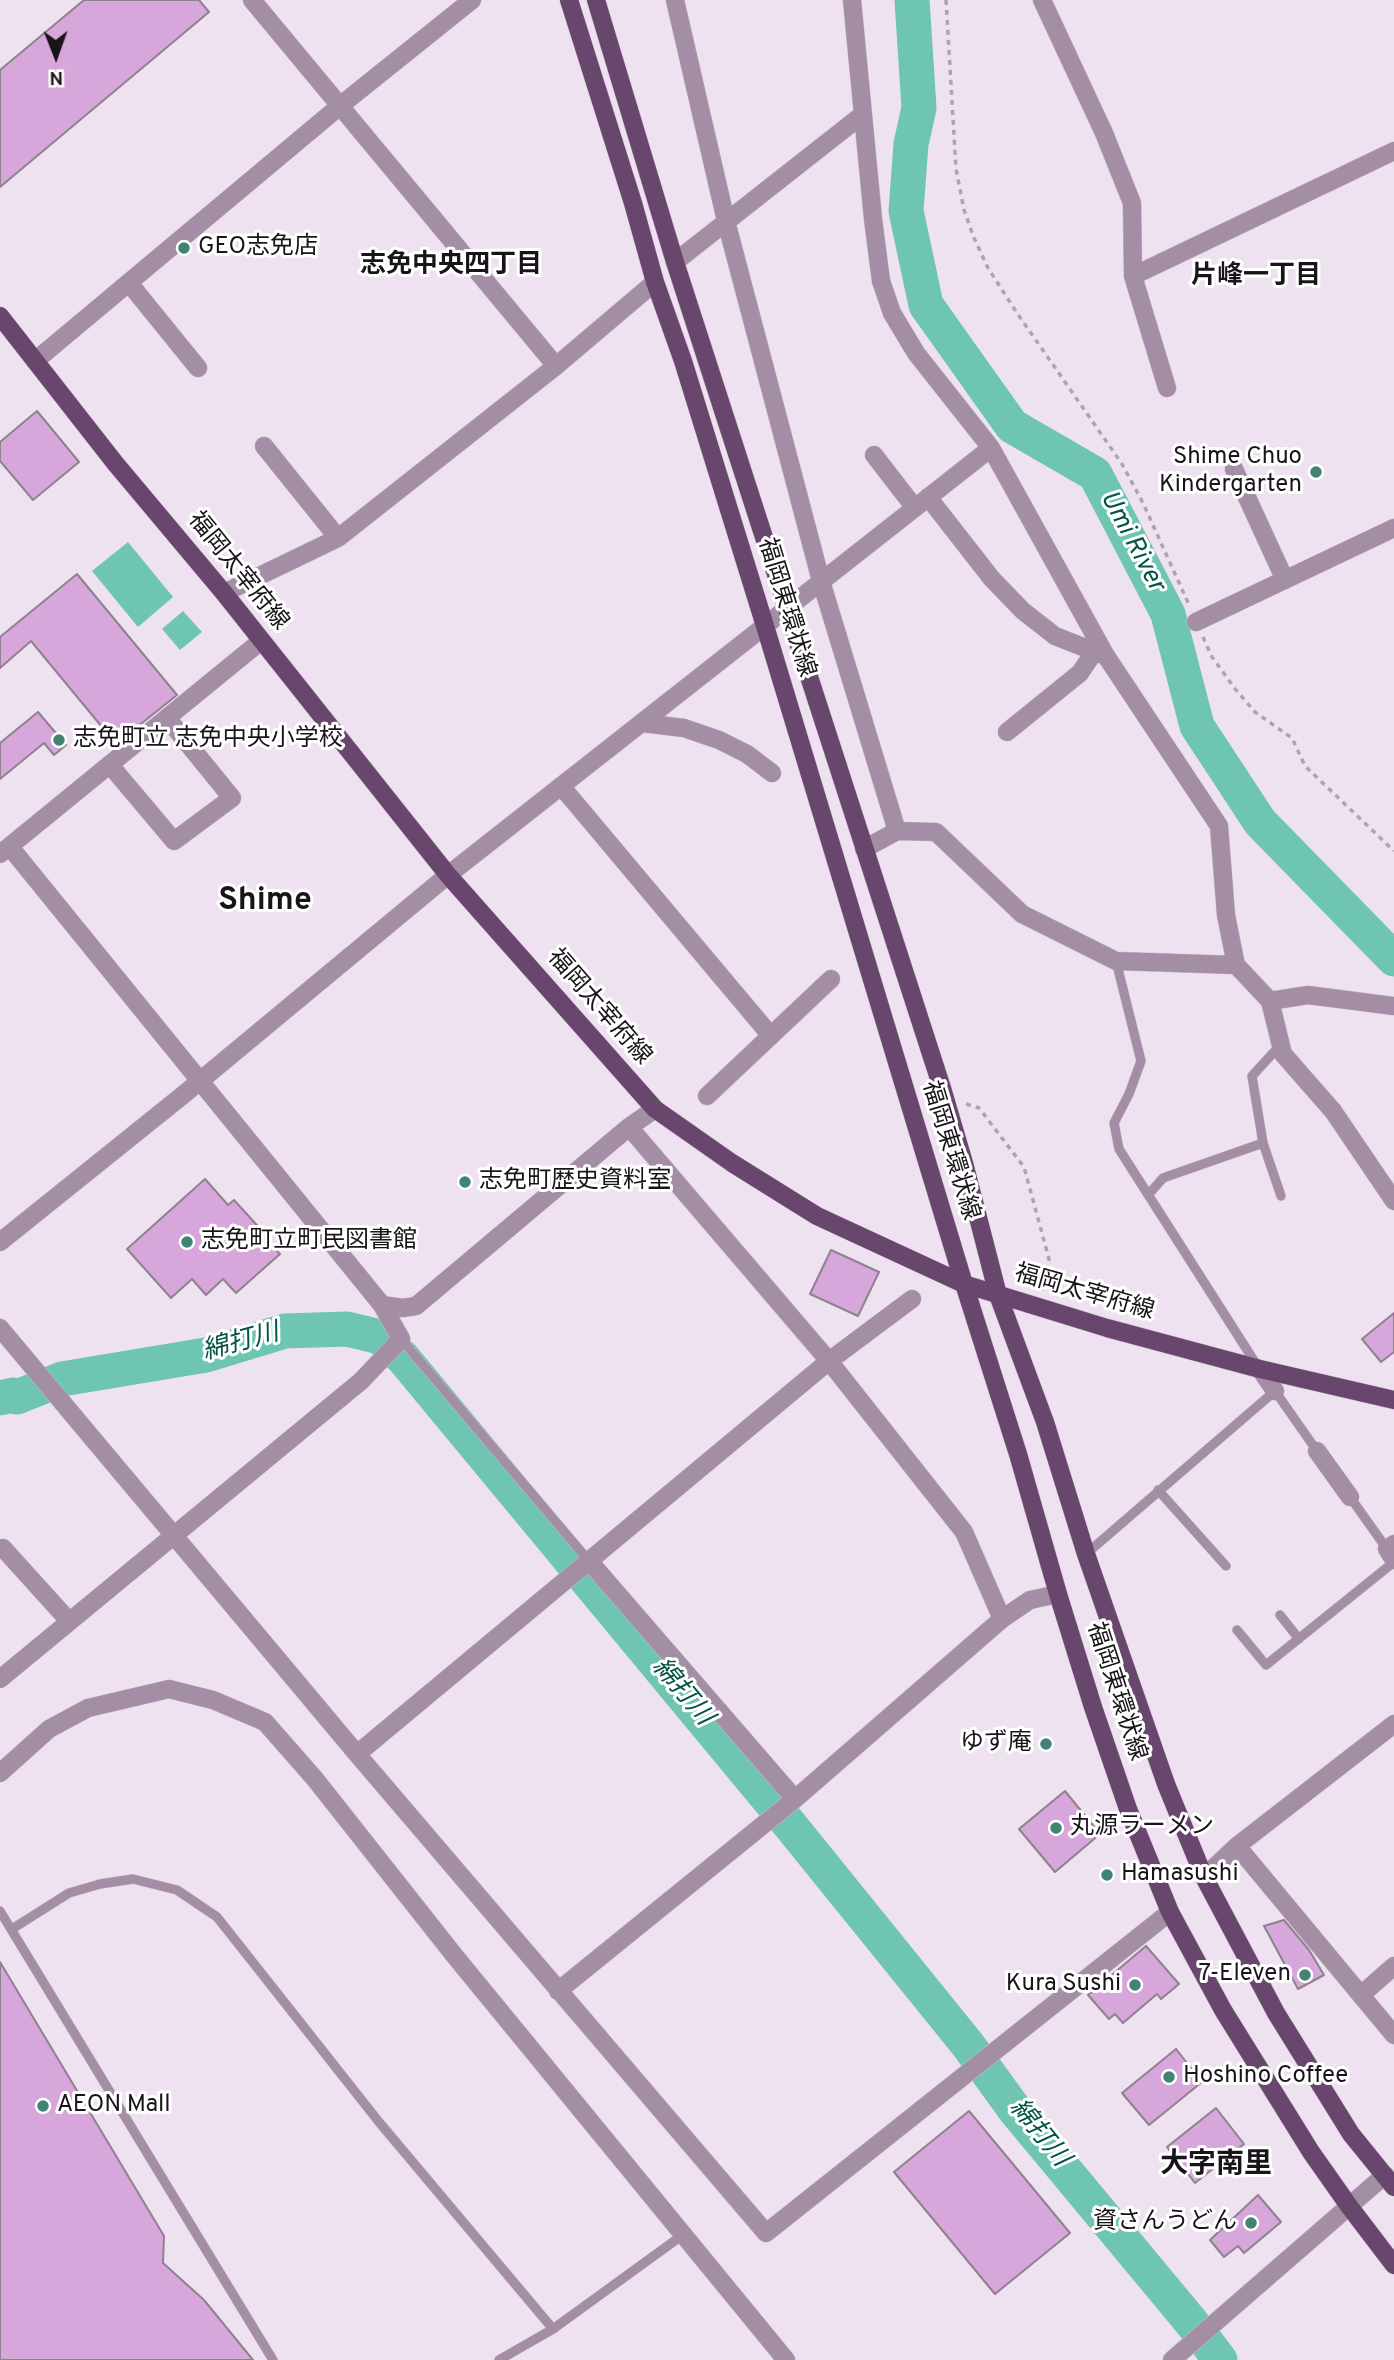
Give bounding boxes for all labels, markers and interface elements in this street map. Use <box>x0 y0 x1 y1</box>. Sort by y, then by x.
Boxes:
north arrow <box>21 21 91 91</box>
text: N <box>49 65 63 89</box>
place label: GEO志免店 <box>198 234 318 262</box>
marker: GEO志免店 <box>176 240 192 256</box>
district label: 志免中央四丁目 <box>360 251 542 283</box>
district label: 片峰一丁目 <box>1191 262 1321 294</box>
place label: Shime Chuo Kindergarten <box>1159 444 1302 500</box>
marker: Shime Chuo Kindergarten <box>1308 464 1324 480</box>
water label: Umi River <box>1091 486 1171 598</box>
street label: 福岡太宰府線 <box>180 507 294 637</box>
street label: 福岡東環状線 <box>750 535 820 681</box>
place label: 志免町立 志免中央小学校 <box>73 726 343 754</box>
marker: 志免町立 志免中央小学校 <box>51 732 67 748</box>
district label: Shime <box>218 884 312 922</box>
street label: 福岡太宰府線 <box>540 944 656 1072</box>
street label: 福岡東環状線 <box>914 1078 984 1224</box>
place label: 志免町歴史資料室 <box>479 1168 671 1196</box>
marker: 志免町歴史資料室 <box>457 1174 473 1190</box>
place label: 志免町立町民図書館 <box>201 1228 417 1256</box>
marker: 志免町立町民図書館 <box>179 1234 195 1250</box>
street label: 福岡太宰府線 <box>1011 1260 1157 1328</box>
water label: 綿打川 <box>199 1319 283 1369</box>
street label: 福岡東環状線 <box>1079 1619 1151 1765</box>
water label: 綿打川 <box>644 1653 718 1733</box>
place label: ゆず庵 <box>960 1730 1032 1758</box>
marker: ゆず庵 <box>1038 1736 1054 1752</box>
place label: 丸源ラーメン <box>1070 1814 1214 1842</box>
marker: 丸源ラーメン <box>1048 1820 1064 1836</box>
place label: Hamasushi <box>1121 1861 1238 1889</box>
marker: Hamasushi <box>1099 1867 1115 1883</box>
place label: 7-Eleven <box>1198 1961 1291 1989</box>
marker: 7-Eleven <box>1297 1967 1313 1983</box>
place label: Kura Sushi <box>1006 1971 1121 1999</box>
marker: Kura Sushi <box>1127 1977 1143 1993</box>
place label: Hoshino Coffee <box>1183 2063 1348 2091</box>
marker: Hoshino Coffee <box>1161 2069 1177 2085</box>
place label: AEON Mall <box>57 2092 171 2120</box>
water label: 綿打川 <box>1001 2094 1075 2174</box>
marker: AEON Mall <box>35 2098 51 2114</box>
district label: 大字南里 <box>1160 2149 1272 2183</box>
place label: 資さんうどん <box>1093 2209 1237 2237</box>
marker: 資さんうどん <box>1243 2215 1259 2231</box>

